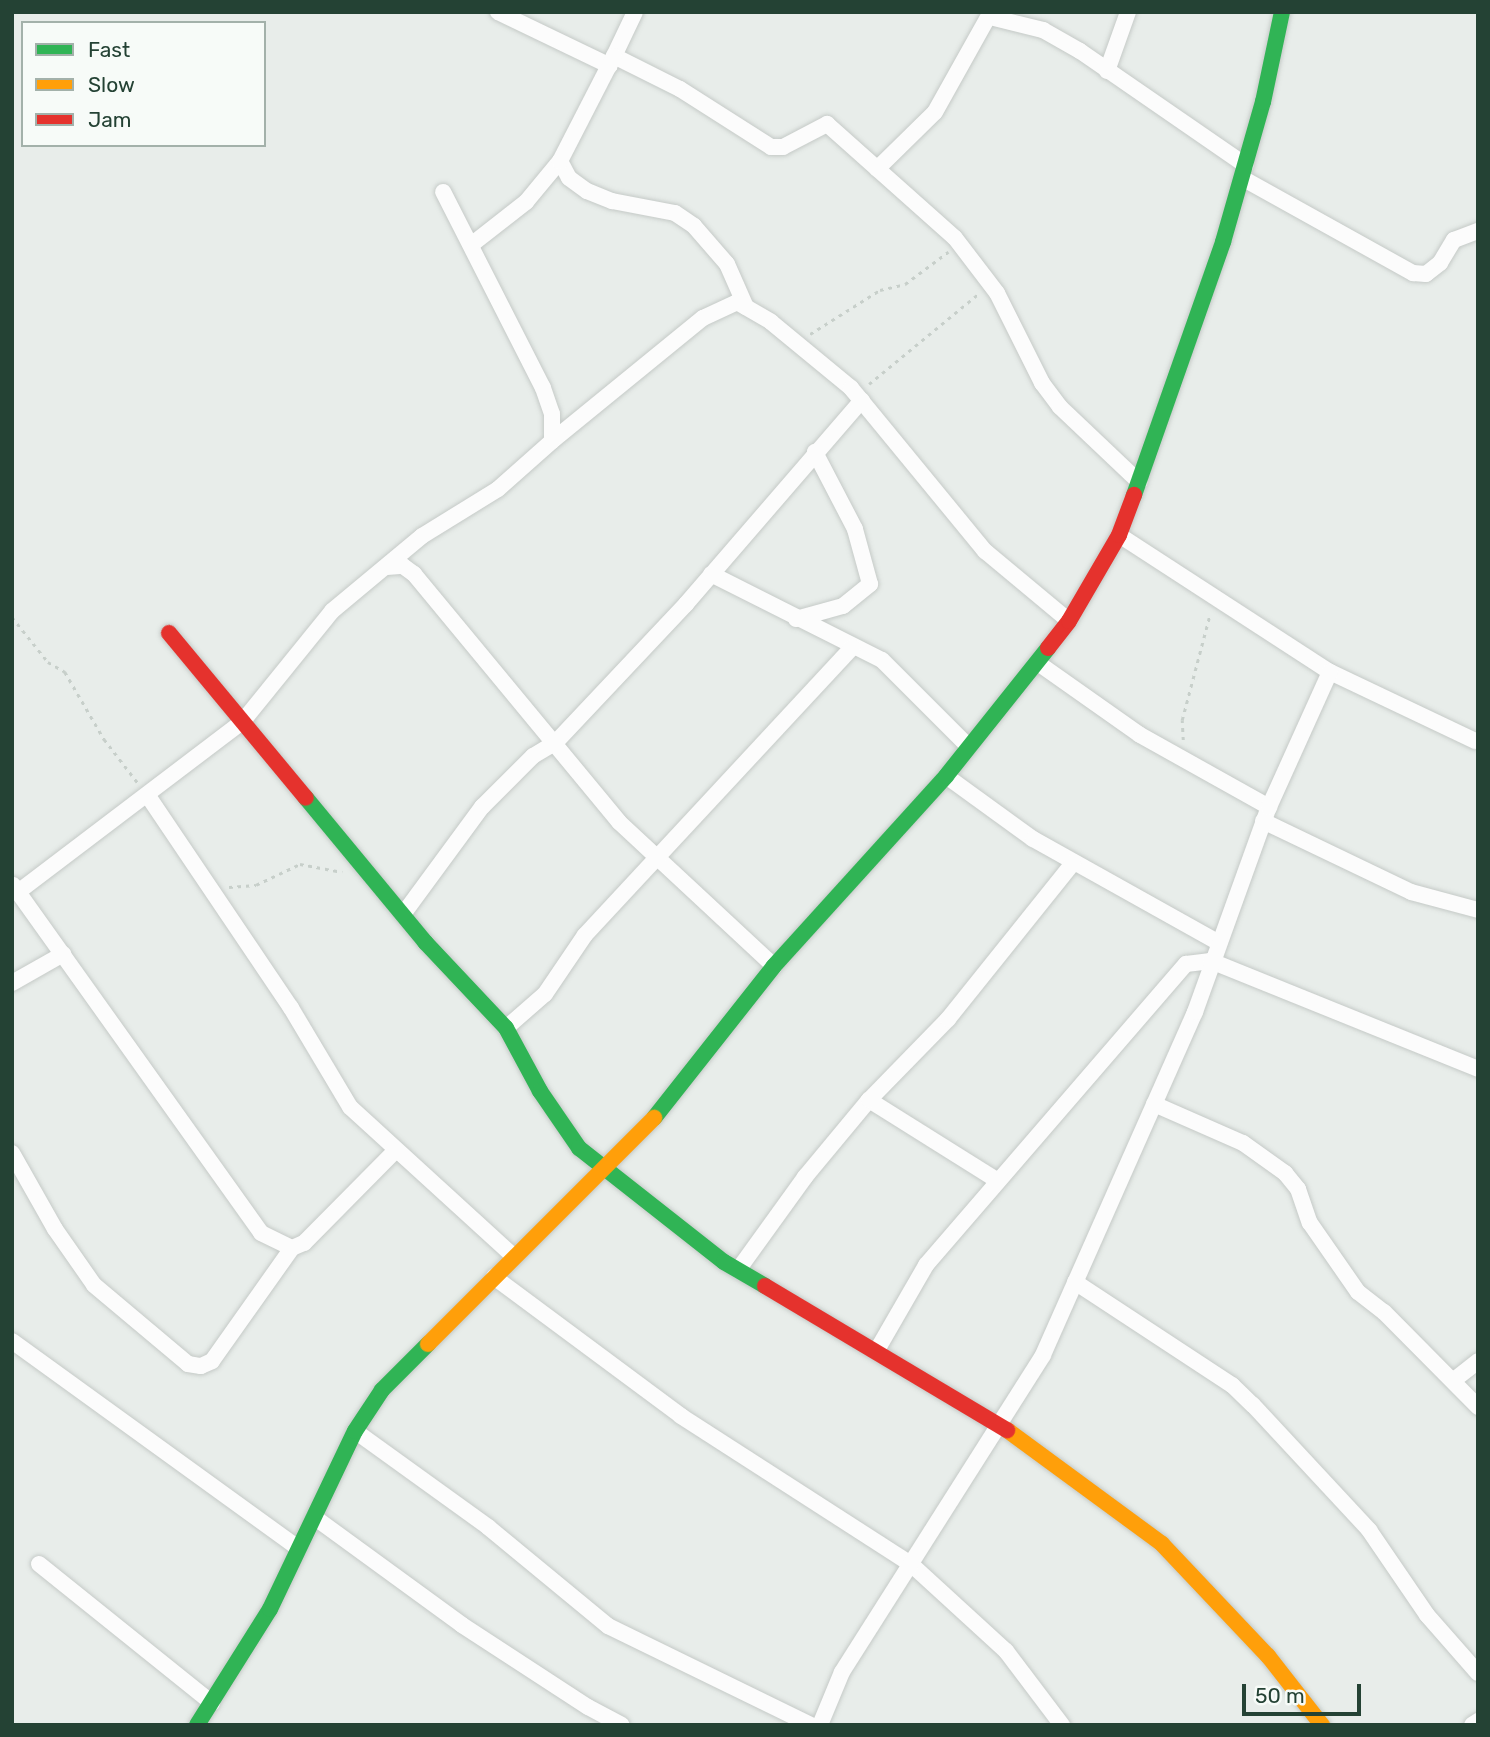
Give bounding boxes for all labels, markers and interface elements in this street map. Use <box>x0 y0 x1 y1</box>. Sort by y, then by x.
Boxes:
legend <box>21 21 266 147</box>
text: Fast <box>88 37 130 62</box>
text: Slow <box>88 72 135 97</box>
text: Jam <box>88 107 132 132</box>
scale bar <box>1245 1670 1364 1714</box>
text: 50 m <box>1255 1683 1305 1708</box>

